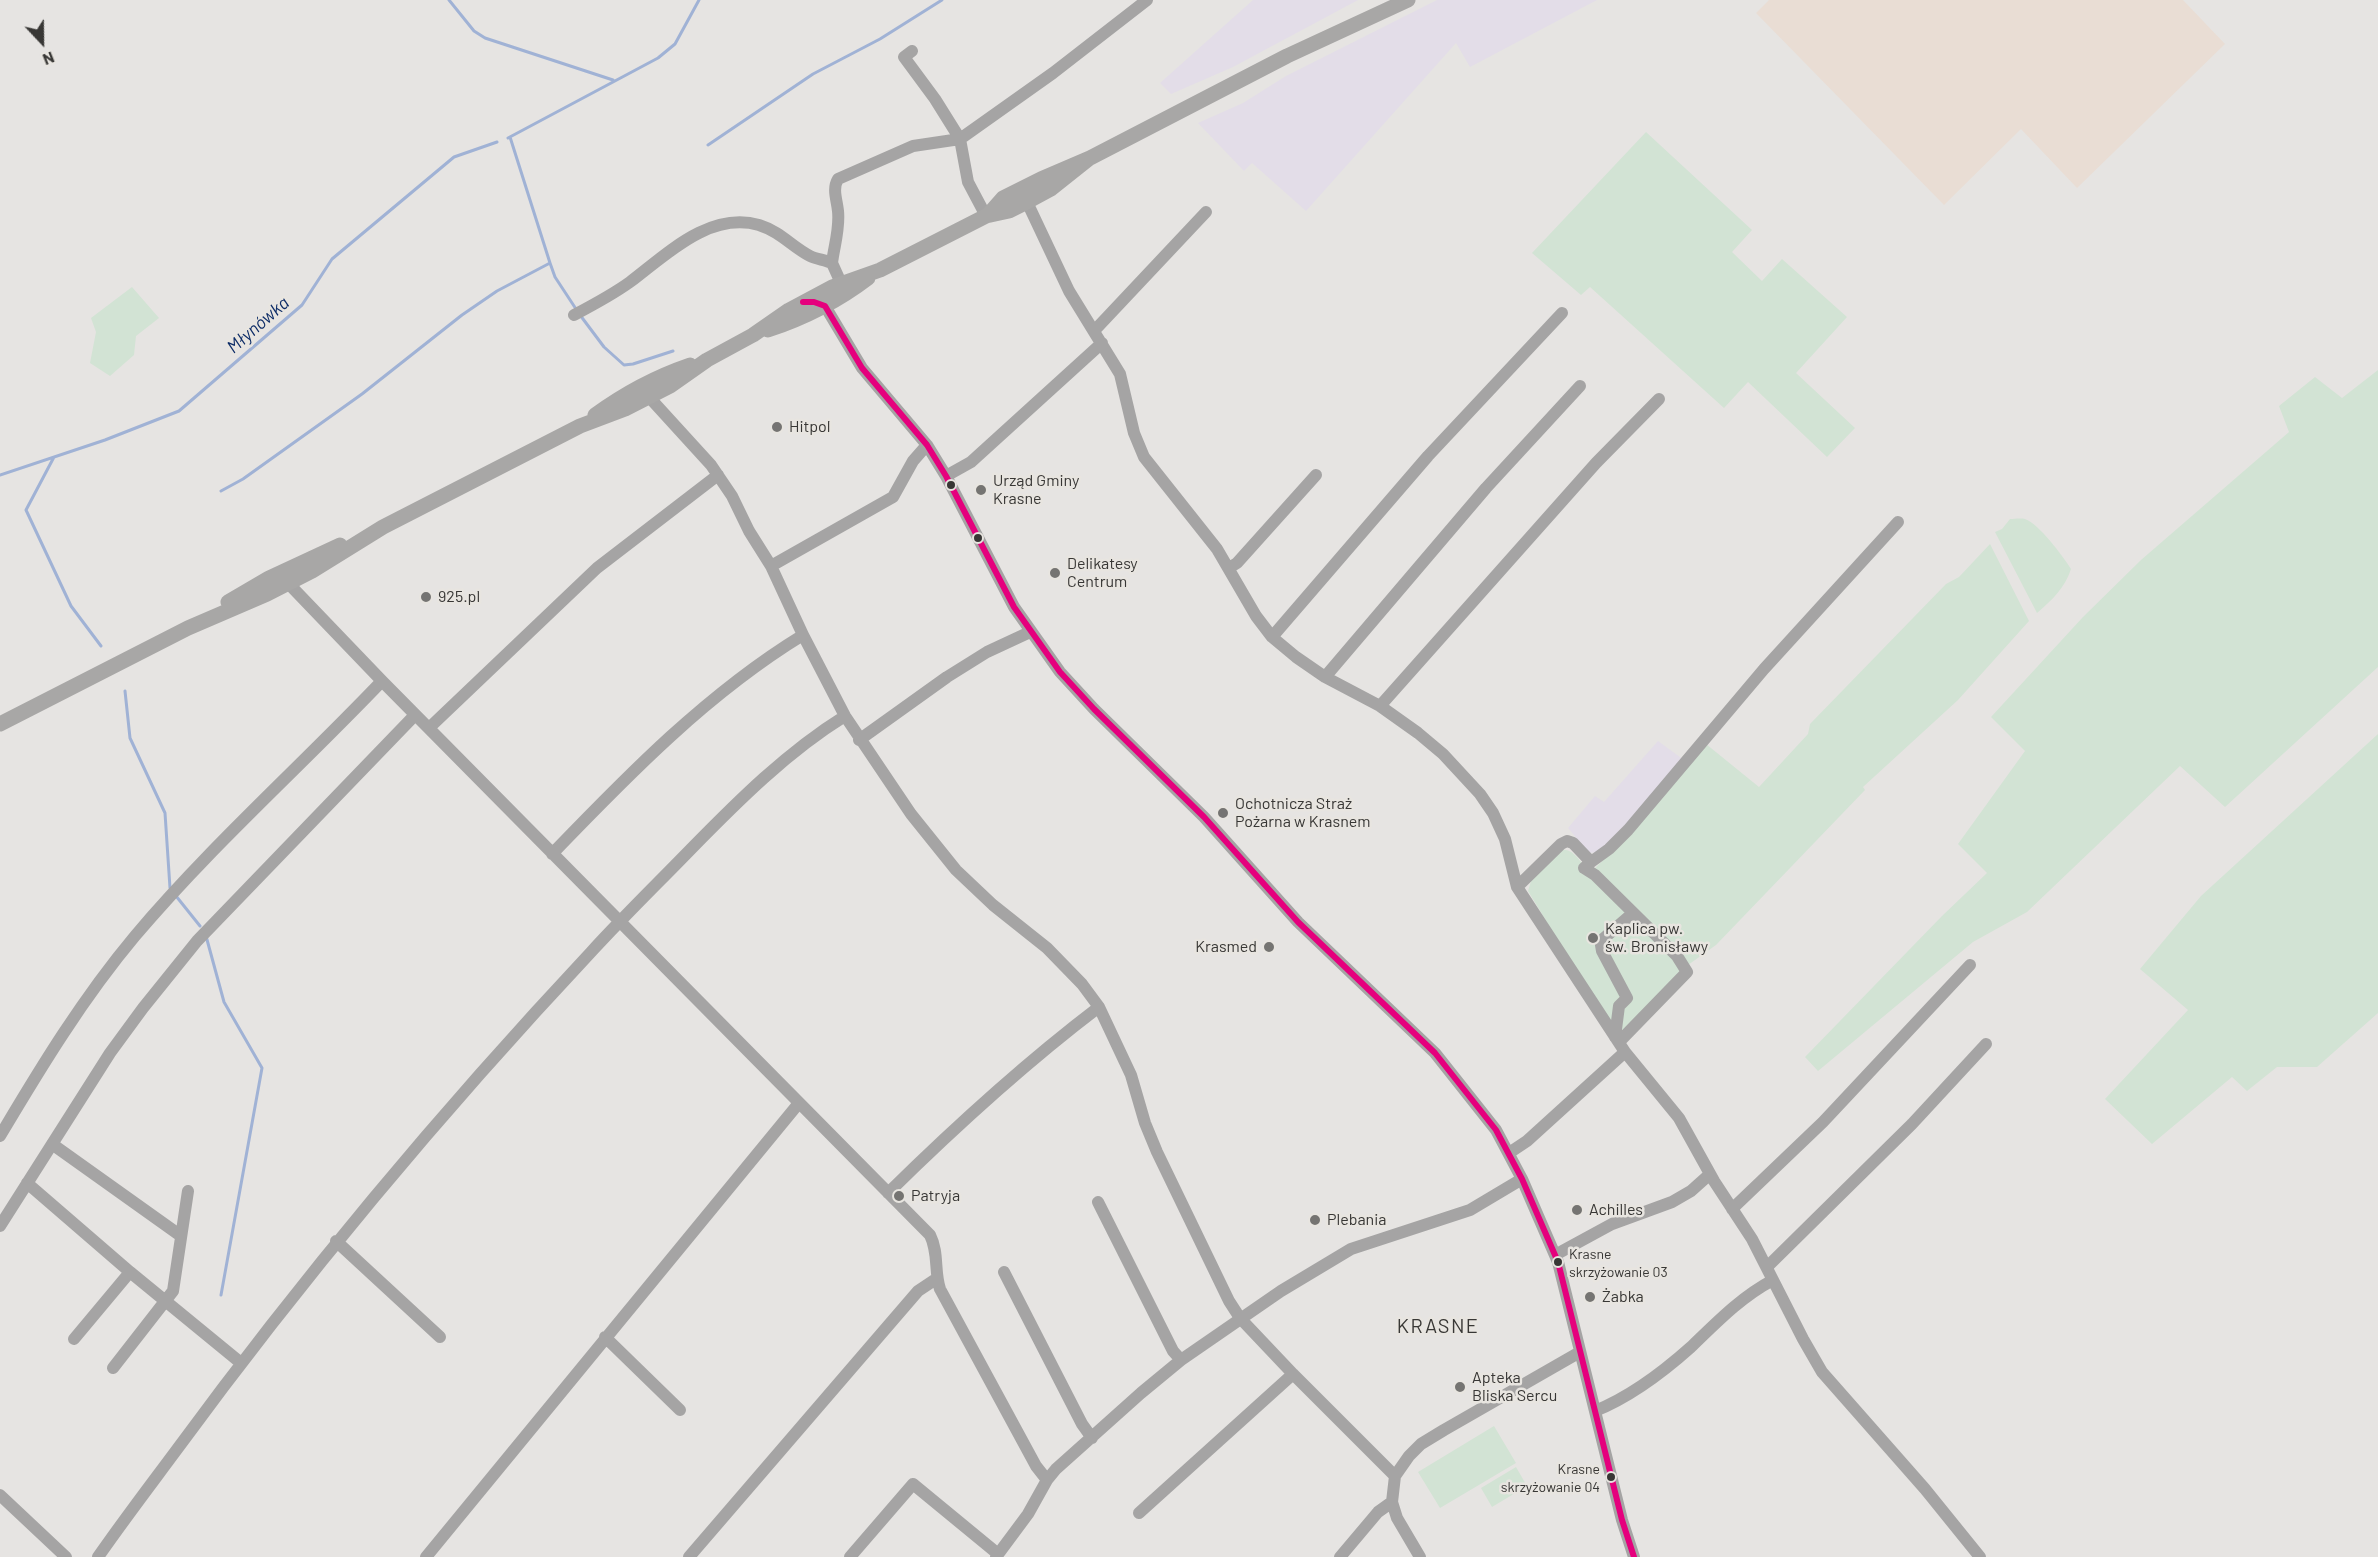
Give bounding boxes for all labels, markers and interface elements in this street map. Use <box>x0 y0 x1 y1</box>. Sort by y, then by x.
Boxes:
north arrow <box>12 12 72 72</box>
text: N <box>40 48 57 70</box>
water label: Młynówka <box>222 292 294 358</box>
place label: Hitpol <box>789 417 830 437</box>
marker: Hitpol <box>770 420 784 434</box>
place label: Urząd Gminy Krasne <box>993 471 1079 509</box>
unlabelled marker <box>945 479 957 491</box>
marker: Urząd Gminy Krasne <box>974 483 988 497</box>
unlabelled marker <box>972 532 984 544</box>
place label: Delikatesy Centrum <box>1067 554 1138 592</box>
marker: Delikatesy Centrum <box>1048 566 1062 580</box>
place label: 925.pl <box>438 587 480 607</box>
marker: 925.pl <box>419 590 433 604</box>
place label: Ochotnicza Straż Pożarna w Krasnem <box>1235 794 1370 832</box>
marker: Ochotnicza Straż Pożarna w Krasnem <box>1216 806 1230 820</box>
place label: Kaplica pw. św. Bronisławy <box>1605 919 1708 957</box>
marker: Kaplica pw. św. Bronisławy <box>1586 931 1600 945</box>
place label: Krasmed <box>1195 937 1257 957</box>
marker: Krasmed <box>1262 940 1276 954</box>
place label: Patryja <box>911 1186 960 1206</box>
marker: Patryja <box>892 1189 906 1203</box>
place label: Achilles <box>1589 1200 1643 1220</box>
marker: Achilles <box>1570 1203 1584 1217</box>
place label: Plebania <box>1327 1210 1386 1230</box>
marker: Plebania <box>1308 1213 1322 1227</box>
place label: Krasne skrzyżowanie 03 <box>1569 1246 1668 1278</box>
marker: Krasne skrzyżowanie 03 <box>1552 1256 1564 1268</box>
place label: Żabka <box>1602 1287 1644 1307</box>
marker: Żabka <box>1583 1290 1597 1304</box>
district label: KRASNE <box>1397 1314 1479 1338</box>
place label: Apteka Bliska Sercu <box>1472 1368 1557 1406</box>
marker: Apteka Bliska Sercu <box>1453 1380 1467 1394</box>
place label: Krasne skrzyżowanie 04 <box>1501 1461 1600 1494</box>
marker: Krasne skrzyżowanie 04 <box>1605 1471 1617 1483</box>

